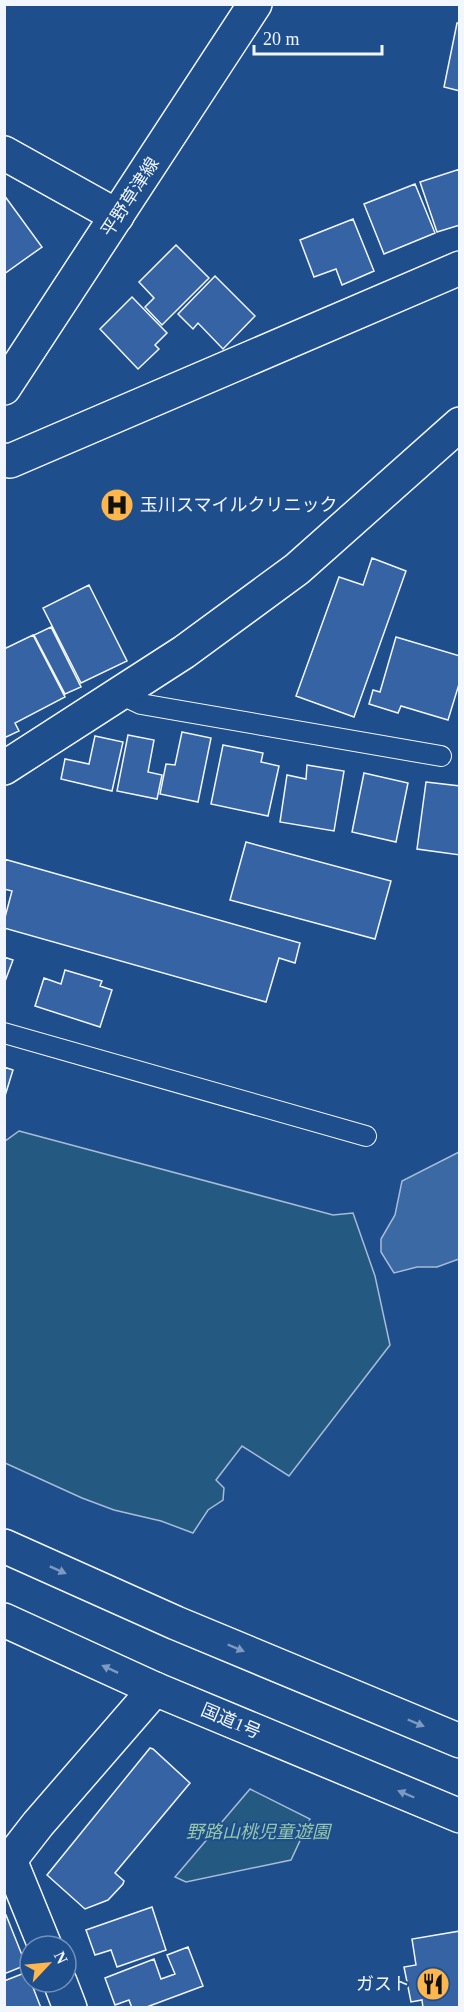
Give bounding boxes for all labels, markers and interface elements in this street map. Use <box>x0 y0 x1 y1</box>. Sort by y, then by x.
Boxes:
scale bar <box>254 18 382 56</box>
text: 20 m <box>263 29 300 49</box>
street label: 平野草津線 <box>97 154 163 240</box>
hospital icon: 玉川スマイルクリニック <box>99 487 135 523</box>
place label: 玉川スマイルクリニック <box>140 495 337 515</box>
one-way arrow <box>49 1565 66 1574</box>
one-way arrow <box>228 1643 246 1653</box>
one-way arrow <box>101 1664 118 1673</box>
street label: 国道1号 <box>198 1699 264 1743</box>
one-way arrow <box>408 1718 426 1728</box>
one-way arrow <box>396 1789 414 1799</box>
park label: 野路山桃児童遊園 <box>186 1822 333 1842</box>
north arrow <box>18 1934 78 1994</box>
text: N <box>51 1949 71 1967</box>
restaurant icon: ガスト <box>415 1966 451 2002</box>
place label: ガスト <box>356 1974 410 1994</box>

